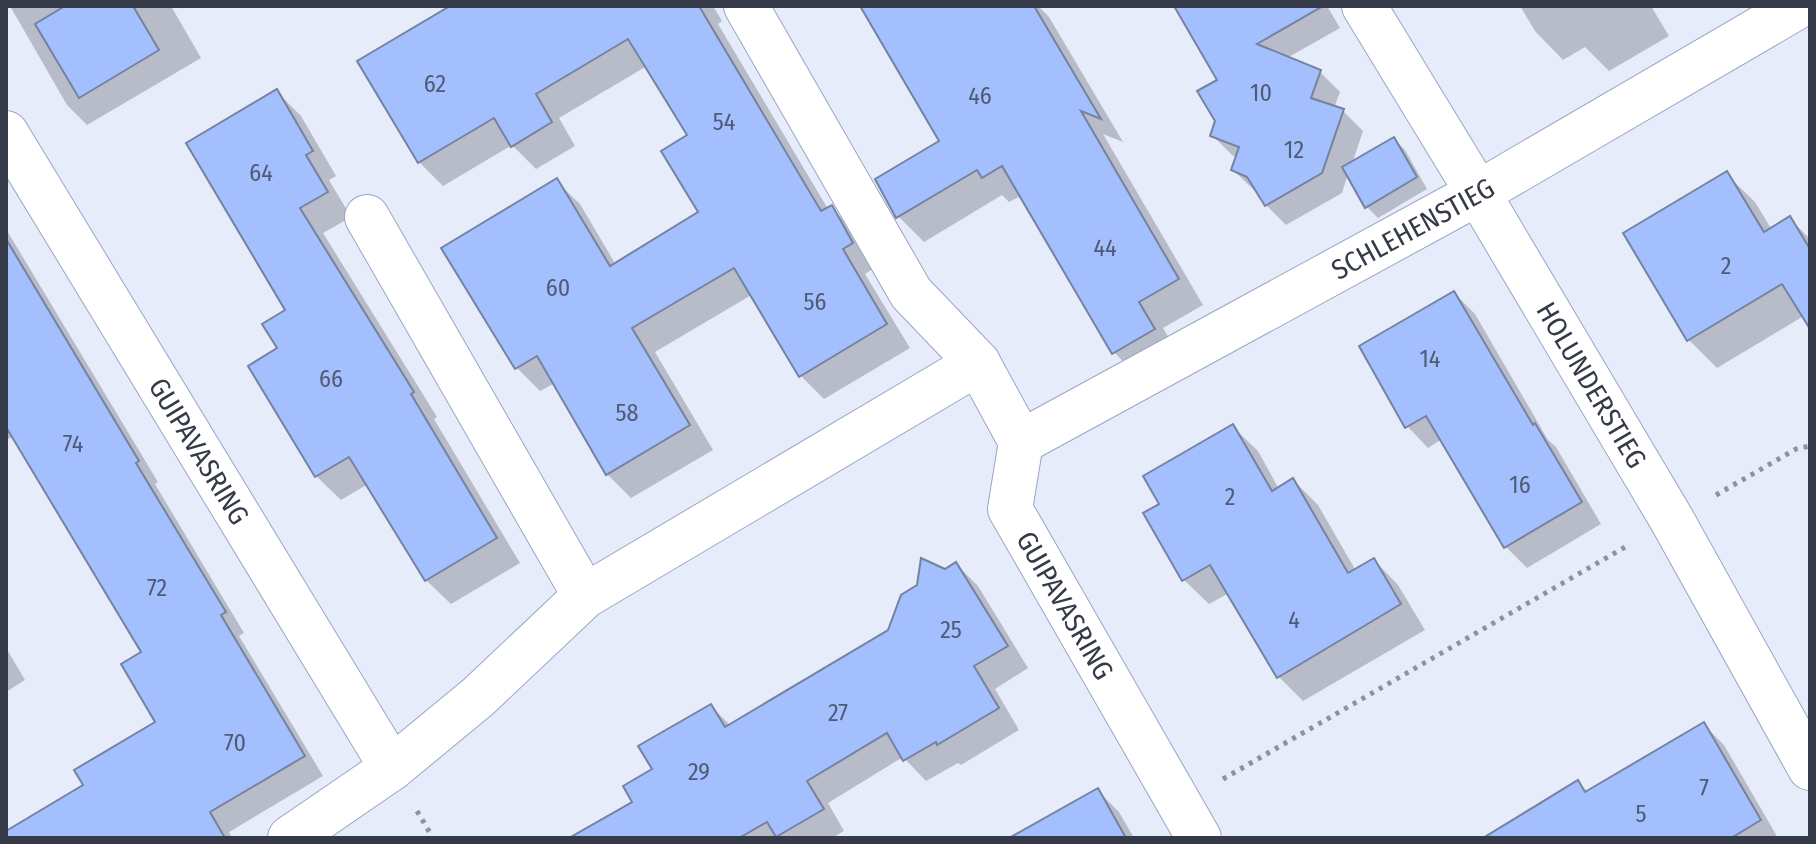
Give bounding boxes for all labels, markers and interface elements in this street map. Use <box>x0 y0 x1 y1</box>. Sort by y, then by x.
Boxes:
house number: 62 <box>424 70 446 98</box>
house number: 10 <box>1250 79 1272 107</box>
house number: 46 <box>968 82 992 110</box>
house number: 54 <box>713 108 735 136</box>
house number: 12 <box>1284 136 1304 164</box>
house number: 64 <box>249 159 273 187</box>
street label: SCHLEHENSTIEG <box>1326 171 1500 286</box>
house number: 44 <box>1093 234 1117 262</box>
house number: 2 <box>1721 252 1731 280</box>
house number: 60 <box>546 274 570 302</box>
house number: 56 <box>804 288 826 316</box>
street label: HOLUNDERSTIEG <box>1530 296 1654 474</box>
house number: 14 <box>1420 345 1440 373</box>
house number: 66 <box>319 365 343 393</box>
street label: GUIPAVASRING <box>142 372 256 530</box>
house number: 58 <box>615 399 639 427</box>
house number: 74 <box>63 430 83 458</box>
house number: 16 <box>1509 471 1531 499</box>
house number: 2 <box>1225 483 1235 511</box>
street label: GUIPAVASRING <box>1010 525 1121 685</box>
house number: 72 <box>147 574 167 602</box>
house number: 4 <box>1288 606 1300 634</box>
house number: 25 <box>940 616 962 644</box>
house number: 27 <box>828 699 848 727</box>
house number: 70 <box>224 729 246 757</box>
house number: 29 <box>688 758 710 786</box>
house number: 7 <box>1699 774 1709 802</box>
house number: 5 <box>1635 800 1647 828</box>

